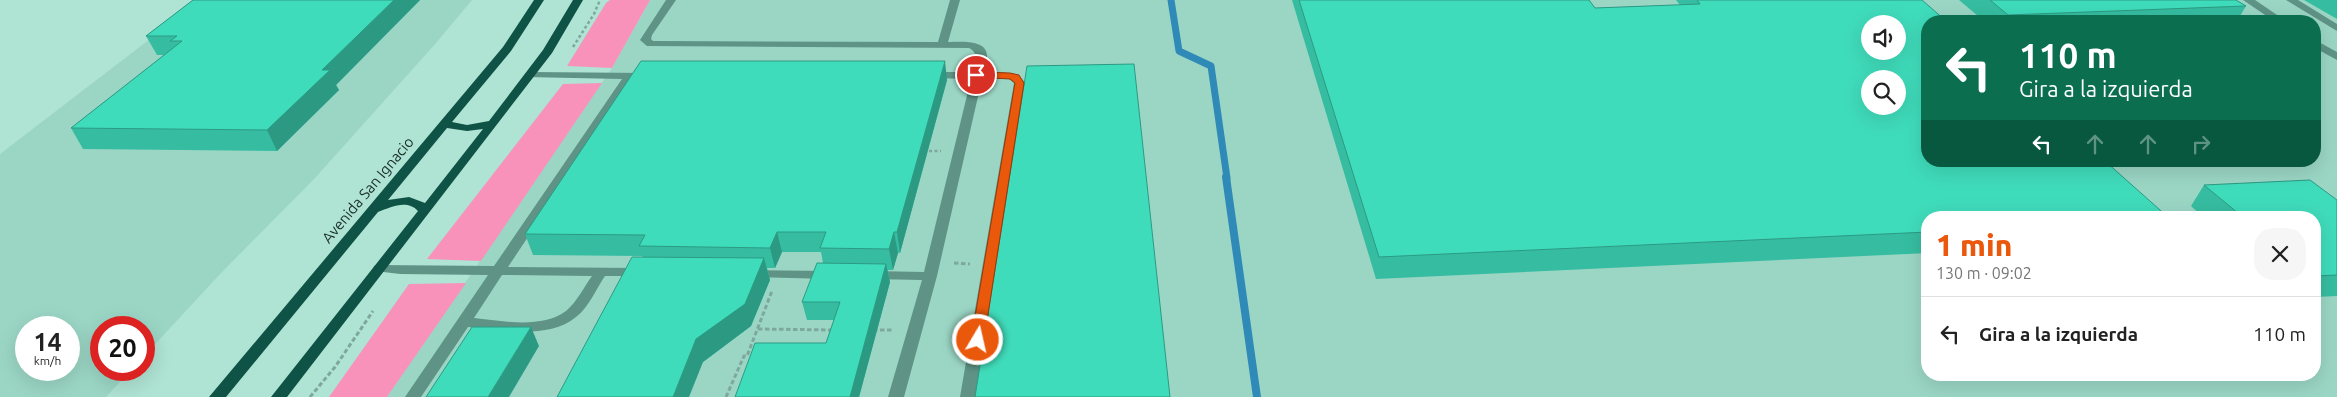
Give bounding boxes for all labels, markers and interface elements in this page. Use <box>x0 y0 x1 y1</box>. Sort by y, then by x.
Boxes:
map controls <box>1861 15 1906 115</box>
button: sound <box>1861 15 1906 60</box>
icon: left <box>1936 35 2001 100</box>
text: 110 m <box>2019 35 2117 75</box>
pin <box>955 54 997 96</box>
icon: arrive <box>962 61 990 89</box>
button: search <box>1861 70 1906 115</box>
text: Gira a la izquierda <box>2019 76 2193 101</box>
icon: left <box>2028 130 2056 158</box>
icon: ahead <box>2081 130 2109 158</box>
icon: ahead <box>2134 130 2162 158</box>
icon: right <box>2187 130 2215 158</box>
street label: Avenida San Ignacio <box>318 133 417 246</box>
text: 1 min <box>1936 228 2012 262</box>
button: close <box>2254 228 2306 280</box>
text: 130 m · 09:02 <box>1936 264 2032 282</box>
position arrow <box>951 313 1003 365</box>
speed limit sign: 20 <box>90 316 155 381</box>
icon: left <box>1936 320 1964 348</box>
text: Gira a la izquierda <box>1979 323 2138 345</box>
text: 110 m <box>2253 323 2306 345</box>
text: 14 <box>33 328 62 356</box>
text: km/h <box>34 354 61 367</box>

